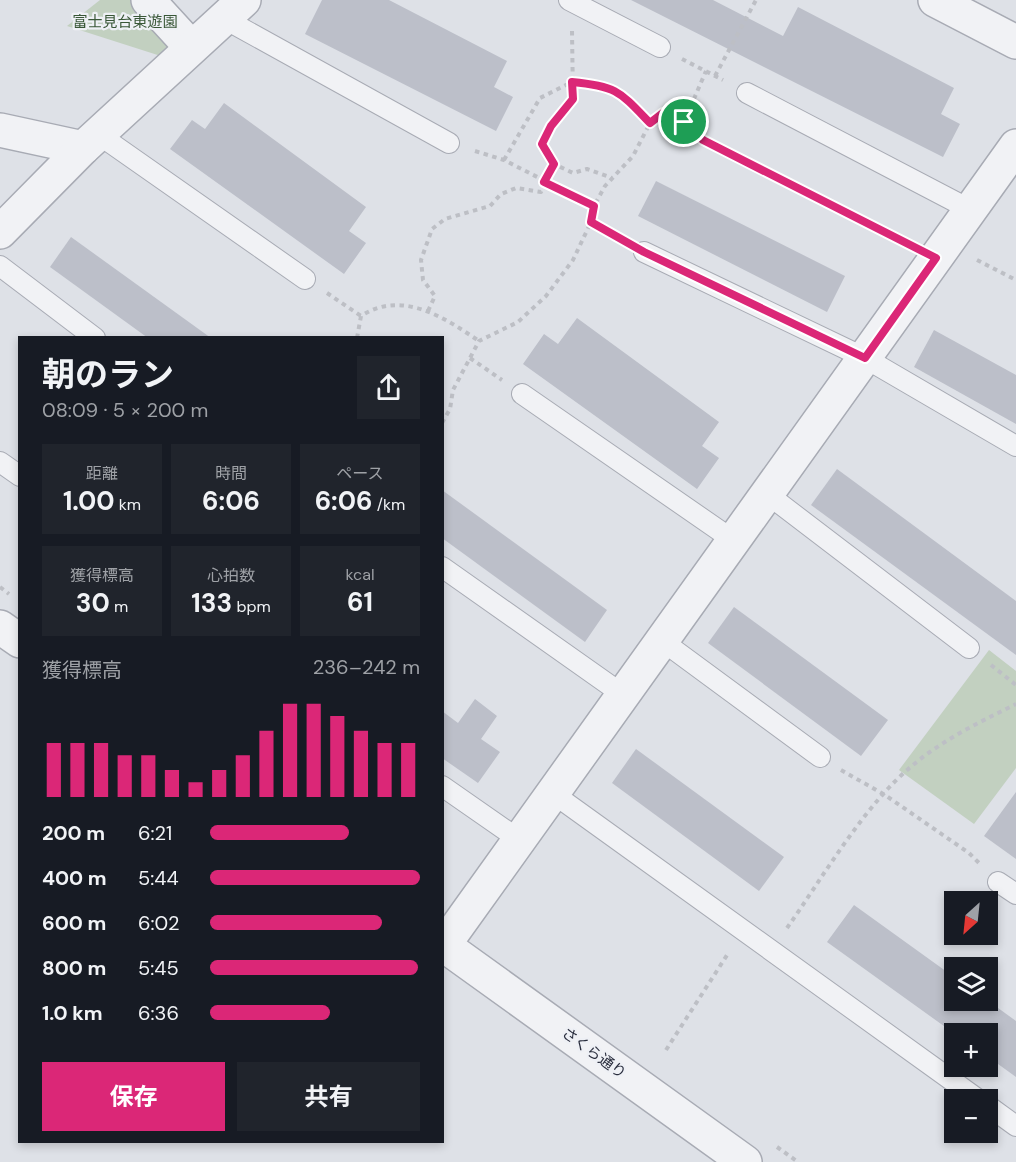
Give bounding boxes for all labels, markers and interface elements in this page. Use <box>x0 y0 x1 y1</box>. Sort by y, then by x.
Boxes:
park label: 富士見台東遊園 <box>72 12 178 32</box>
pin <box>658 96 709 147</box>
icon: arrive <box>667 105 700 138</box>
text: 朝のラン <box>42 353 174 396</box>
button: share <box>357 356 420 419</box>
text: 08:09 · 5 × 200 m <box>42 397 208 423</box>
text: 距離 <box>86 463 118 484</box>
text: 時間 <box>215 463 247 484</box>
text: ペース <box>336 463 384 484</box>
text: 1.00 <box>63 484 115 518</box>
text: 6:06 <box>202 484 260 518</box>
text: 6:06 <box>315 484 373 518</box>
text: km <box>115 494 141 515</box>
text: /km <box>373 494 405 515</box>
text: kcal <box>346 564 374 585</box>
text: 獲得標高 <box>70 565 134 586</box>
text: 心拍数 <box>207 565 255 586</box>
text: 61 <box>347 585 373 619</box>
text: 30 <box>76 586 110 620</box>
text: 133 <box>191 586 232 620</box>
text: m <box>110 596 128 617</box>
text: bpm <box>232 596 271 617</box>
text: 236–242 m <box>313 654 420 680</box>
text: 獲得標高 <box>42 657 122 683</box>
text: 200 m <box>42 820 105 846</box>
text: 6:21 <box>138 820 172 846</box>
text: 400 m <box>42 865 107 891</box>
text: 5:44 <box>138 865 179 891</box>
north arrow <box>944 891 998 945</box>
map controls <box>944 891 998 1143</box>
text: 600 m <box>42 910 106 936</box>
text: 6:02 <box>138 910 180 936</box>
text: 800 m <box>42 955 106 981</box>
text: 5:45 <box>138 955 179 981</box>
button: layers <box>944 957 998 1011</box>
text: 1.0 km <box>42 1000 103 1026</box>
text: 6:36 <box>138 1000 179 1026</box>
street label: さくら通り <box>558 1023 630 1083</box>
button: + <box>944 1023 998 1077</box>
button: 保存 <box>42 1062 225 1131</box>
button: 共有 <box>237 1062 420 1131</box>
button: − <box>944 1089 998 1143</box>

